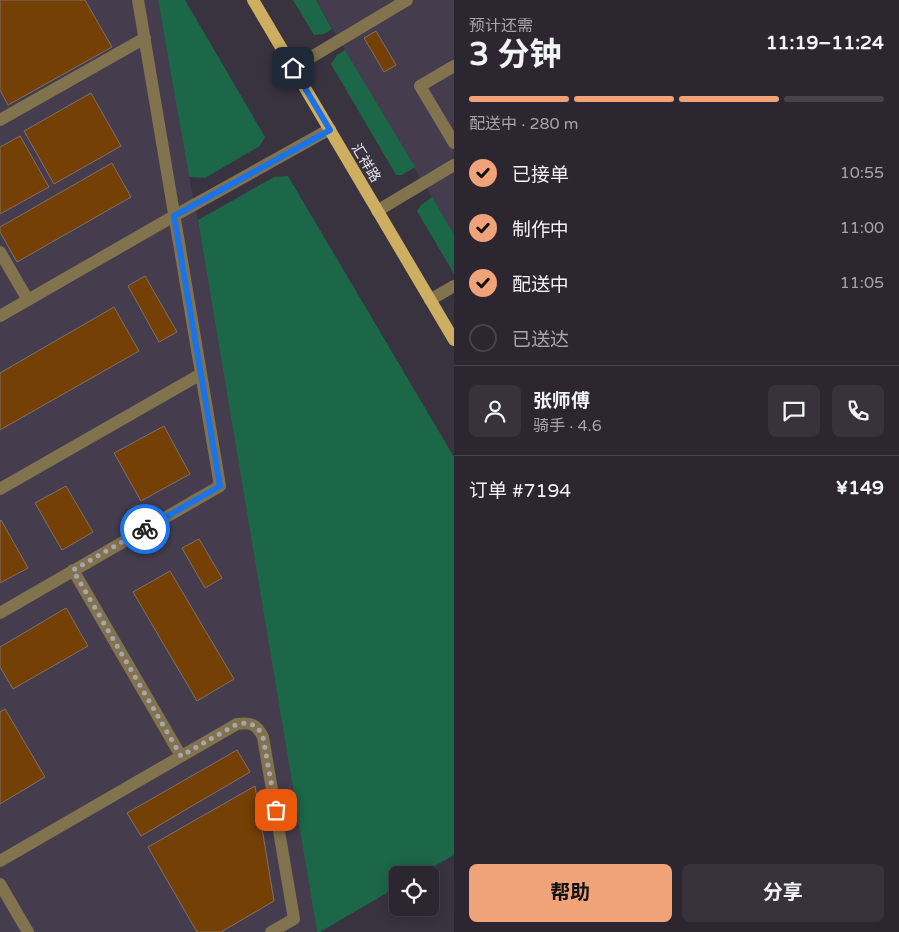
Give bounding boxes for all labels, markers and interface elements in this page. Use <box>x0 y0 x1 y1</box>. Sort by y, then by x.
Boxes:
text: 预计还需 <box>469 16 533 36</box>
text: 11:19–11:24 <box>766 32 884 54</box>
text: 3 分钟 <box>469 36 561 74</box>
pin <box>272 47 314 89</box>
icon: home <box>279 54 307 82</box>
text: 配送中 · 280 m <box>469 114 578 134</box>
street label: 汇祥路 <box>348 141 384 185</box>
icon: check <box>469 159 497 187</box>
text: 10:55 <box>840 163 884 183</box>
text: 已接单 <box>512 164 569 186</box>
icon: check <box>469 214 497 242</box>
text: 11:00 <box>840 218 884 238</box>
text: 制作中 <box>512 219 569 241</box>
icon: check <box>469 269 497 297</box>
text: 11:05 <box>840 273 884 293</box>
text: 配送中 <box>512 274 569 296</box>
text: 已送达 <box>512 329 569 351</box>
button: person <box>469 385 521 437</box>
button: chat <box>768 385 820 437</box>
button: phone <box>832 385 884 437</box>
text: 张师傅 <box>533 390 590 412</box>
text: 骑手 · 4.6 <box>533 416 602 436</box>
text: ¥149 <box>836 477 884 499</box>
text: 订单 #7194 <box>469 480 571 502</box>
courier <box>120 504 170 554</box>
icon: bike <box>131 515 159 543</box>
pin <box>255 789 297 831</box>
icon: bag <box>262 796 290 824</box>
button: 帮助 <box>469 864 672 922</box>
button: 分享 <box>682 864 884 922</box>
map controls <box>389 866 439 916</box>
button: locate <box>389 866 439 916</box>

